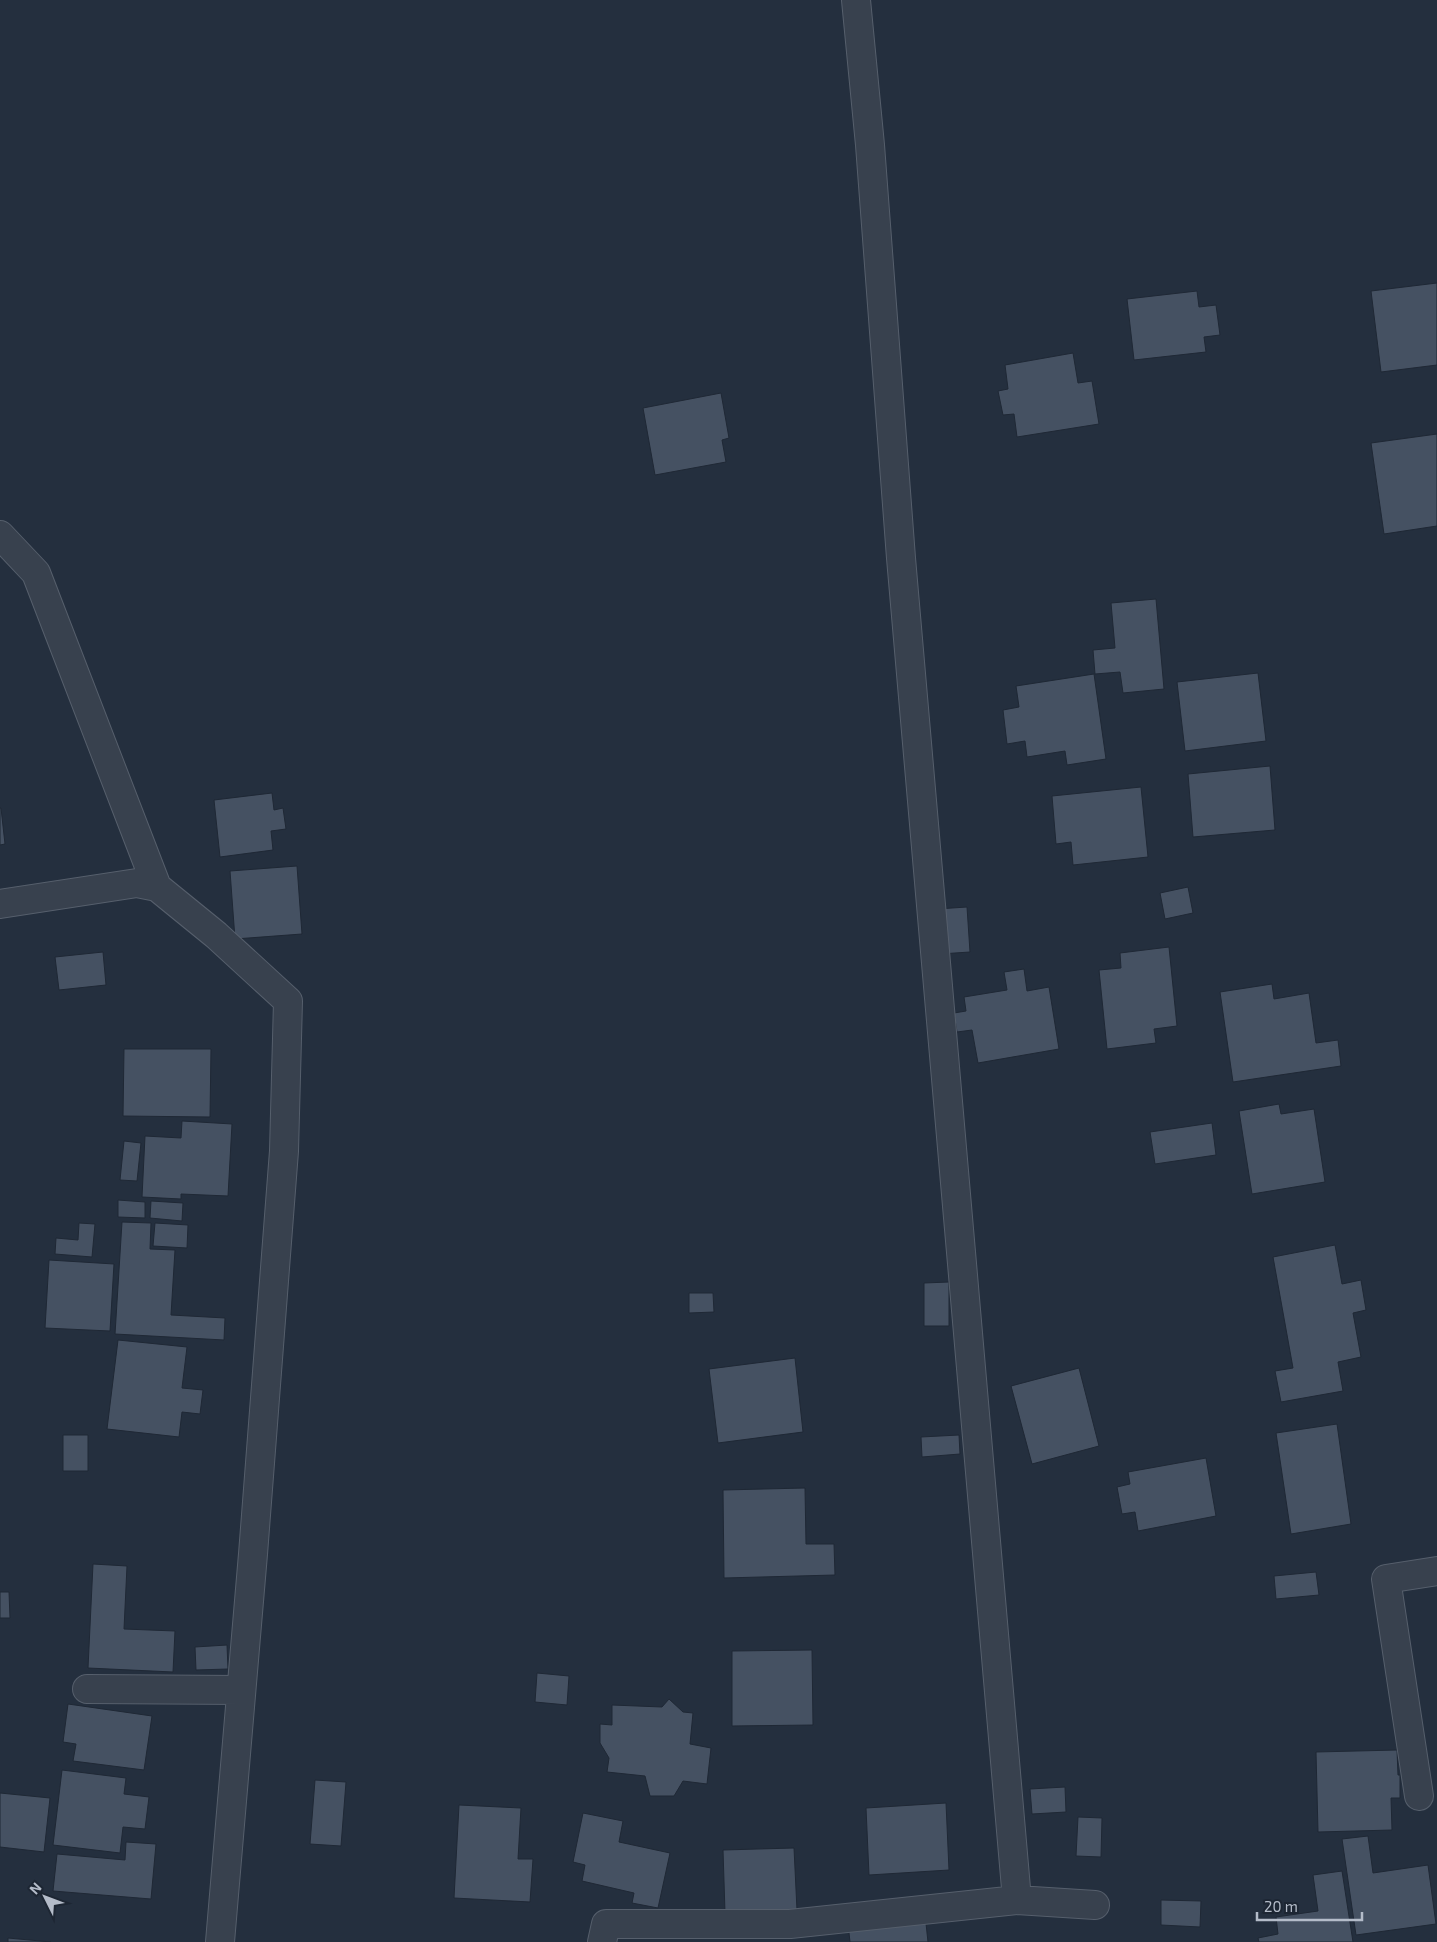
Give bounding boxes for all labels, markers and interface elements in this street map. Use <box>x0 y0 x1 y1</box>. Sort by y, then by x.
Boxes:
north arrow <box>20 1872 70 1922</box>
text: N <box>25 1879 45 1897</box>
scale bar <box>1257 1890 1362 1922</box>
text: 20 m <box>1264 1897 1298 1915</box>

